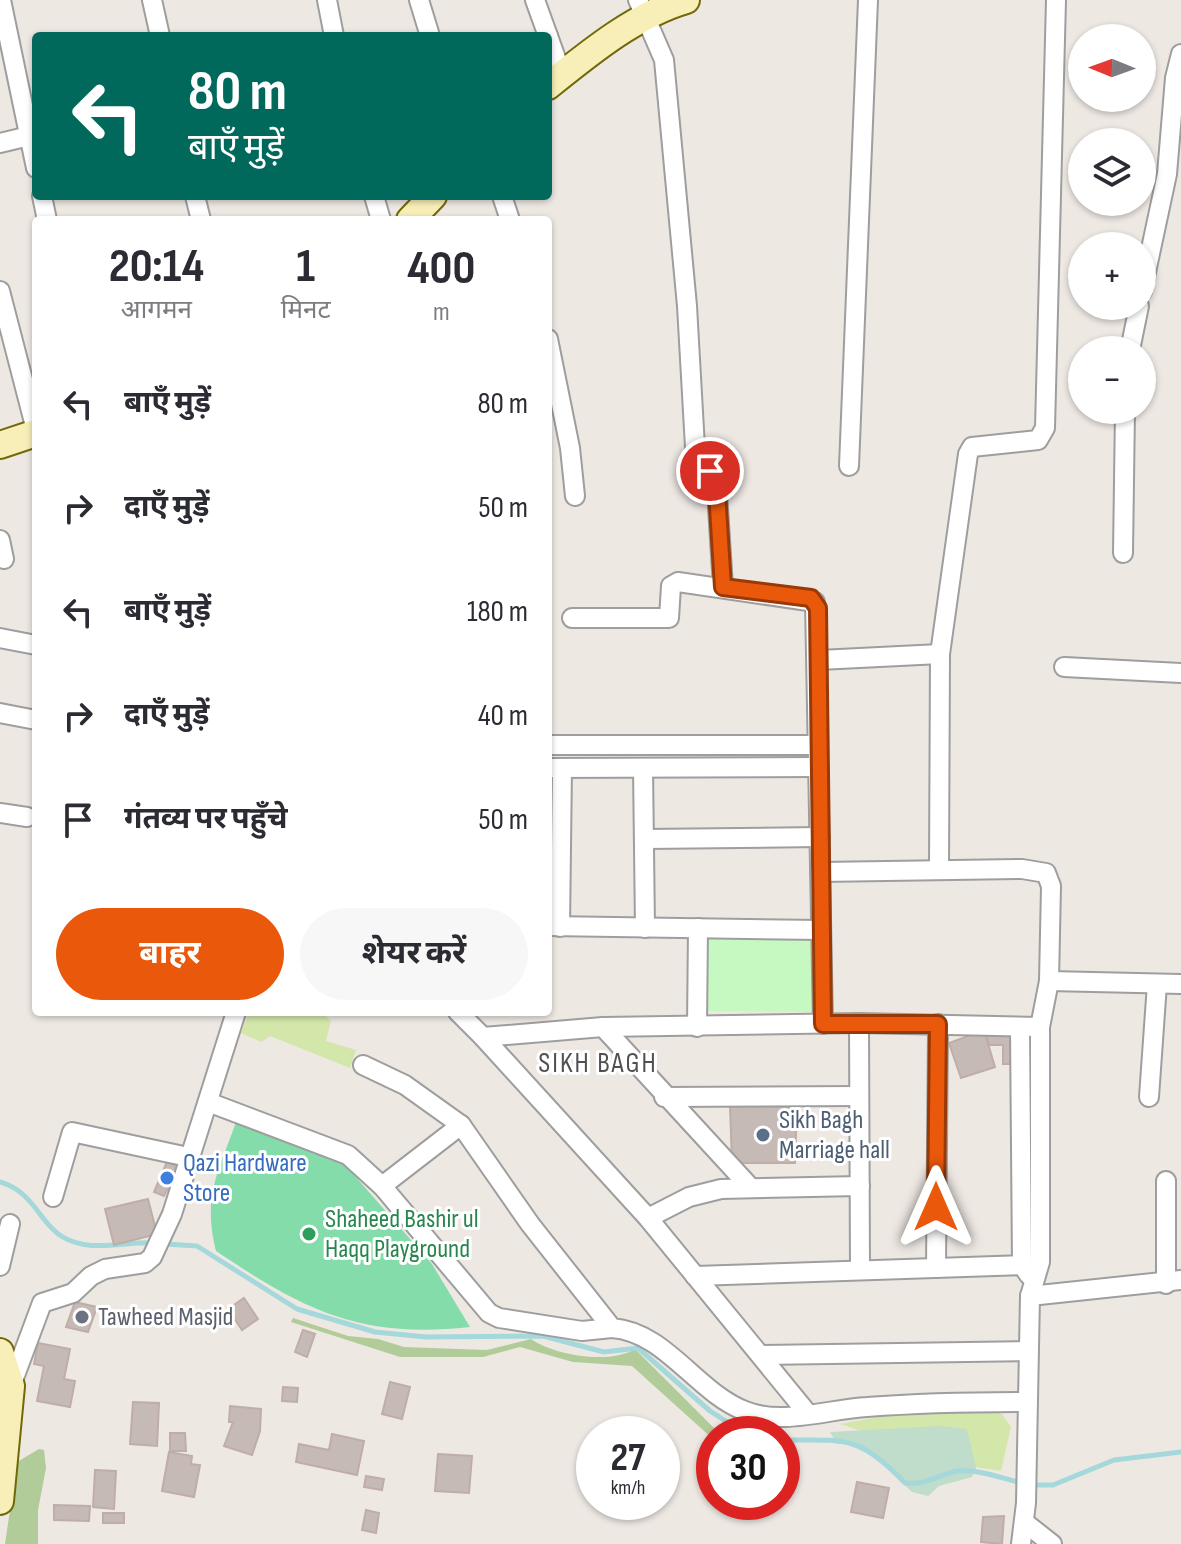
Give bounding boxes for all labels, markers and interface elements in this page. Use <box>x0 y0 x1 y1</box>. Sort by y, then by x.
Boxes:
north arrow <box>1068 24 1156 112</box>
map controls <box>1068 24 1156 424</box>
text: 80 m <box>188 59 287 126</box>
icon: left <box>56 64 160 168</box>
text: बाएँ मुड़ें <box>188 127 284 170</box>
button: layers <box>1068 128 1156 216</box>
button: + <box>1068 232 1156 320</box>
text: 20:14 <box>109 238 204 295</box>
text: 1 <box>296 238 315 295</box>
text: 400 <box>407 240 475 297</box>
text: आगमन <box>121 295 192 326</box>
text: मिनट <box>281 295 331 326</box>
text: m <box>433 297 450 328</box>
button: − <box>1068 336 1156 424</box>
icon: left <box>56 382 100 426</box>
text: बाएँ मुड़ें <box>124 385 211 421</box>
text: 80 m <box>477 386 528 422</box>
pin <box>676 437 744 505</box>
icon: arrive <box>688 449 732 493</box>
icon: right <box>56 486 100 530</box>
text: दाएँ मुड़ें <box>124 489 209 525</box>
text: 50 m <box>479 490 528 526</box>
icon: left <box>56 590 100 634</box>
text: बाएँ मुड़ें <box>124 593 211 629</box>
text: 180 m <box>467 594 528 630</box>
icon: right <box>56 694 100 738</box>
text: दाएँ मुड़ें <box>124 697 209 733</box>
text: 40 m <box>478 698 528 734</box>
icon: arrive <box>56 798 100 842</box>
text: गंतव्य पर पहुँचे <box>124 801 288 837</box>
text: 50 m <box>479 802 528 838</box>
button: बाहर <box>56 908 284 1000</box>
button: शेयर करें <box>300 908 528 1000</box>
district label: SIKH BAGH <box>538 1047 658 1080</box>
place label: Sikh Bagh Marriage hall <box>779 1105 890 1166</box>
marker: Sikh Bagh Marriage hall <box>754 1126 772 1144</box>
place label: Qazi Hardware Store <box>183 1148 307 1209</box>
position arrow <box>894 1165 978 1249</box>
marker: Qazi Hardware Store <box>158 1169 176 1187</box>
place label: Shaheed Bashir ul Haqq Playground <box>325 1204 479 1265</box>
marker: Shaheed Bashir ul Haqq Playground <box>300 1225 318 1243</box>
place label: Tawheed Masjid <box>98 1302 233 1333</box>
marker: Tawheed Masjid <box>73 1308 91 1326</box>
speed limit sign: 30 <box>696 1416 800 1520</box>
text: 27 <box>611 1434 645 1482</box>
text: km/h <box>611 1476 645 1500</box>

